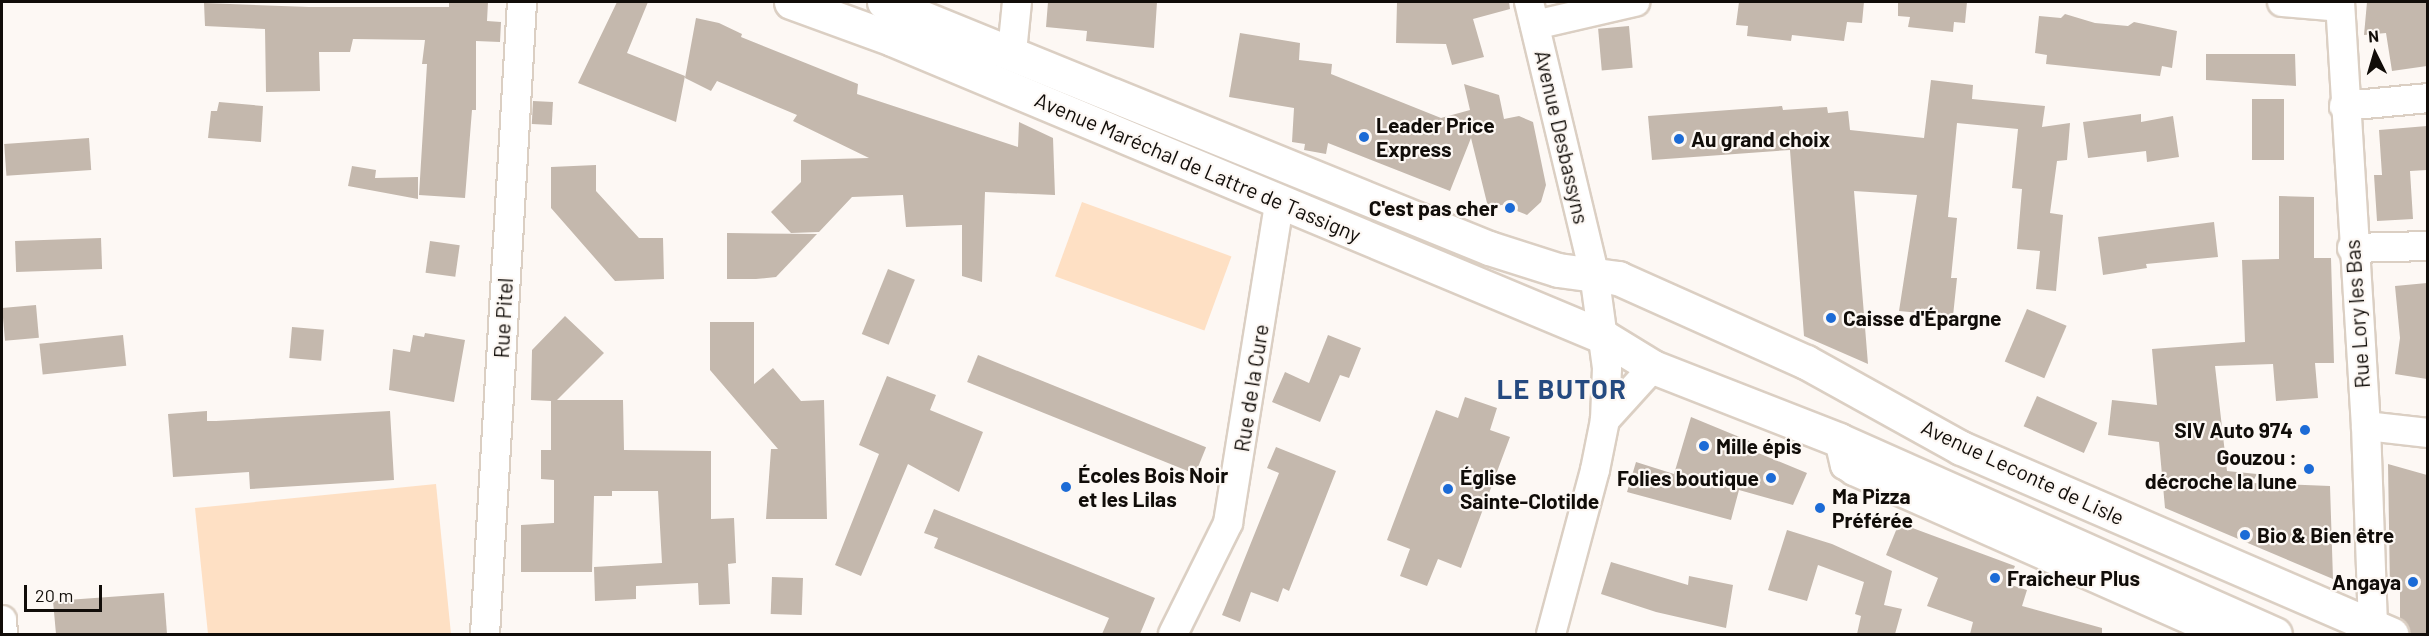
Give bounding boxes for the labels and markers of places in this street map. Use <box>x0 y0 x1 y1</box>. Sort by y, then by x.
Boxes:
place label: Leader Price Express <box>1376 112 1495 162</box>
place label: Au grand choix <box>1691 126 1830 152</box>
marker: Leader Price Express <box>1357 130 1371 144</box>
marker: Au grand choix <box>1672 132 1686 146</box>
place label: C'est pas cher <box>1369 195 1498 221</box>
marker: C'est pas cher <box>1503 201 1517 215</box>
place label: Caisse d'Épargne <box>1843 305 2002 331</box>
marker: Caisse d'Épargne <box>1824 311 1838 325</box>
place label: SIV Auto 974 <box>2174 417 2293 443</box>
marker: SIV Auto 974 <box>2298 423 2312 437</box>
place label: Mille épis <box>1716 433 1802 459</box>
marker: Mille épis <box>1697 439 1711 453</box>
place label: Gouzou : décroche la lune <box>2145 444 2297 494</box>
place label: Écoles Bois Noir et les Lilas <box>1078 462 1228 512</box>
marker: Gouzou : décroche la lune <box>2302 462 2316 476</box>
place label: Église Sainte-Clotilde <box>1460 464 1599 514</box>
place label: Folies boutique <box>1617 465 1759 491</box>
marker: Folies boutique <box>1764 471 1778 485</box>
marker: Écoles Bois Noir et les Lilas <box>1059 480 1073 494</box>
marker: Église Sainte-Clotilde <box>1441 482 1455 496</box>
place label: Ma Pizza Préférée <box>1832 483 1913 533</box>
marker: Ma Pizza Préférée <box>1813 501 1827 515</box>
place label: Bio & Bien être <box>2257 522 2394 548</box>
marker: Bio & Bien être <box>2238 528 2252 542</box>
place label: Fraicheur Plus <box>2007 565 2140 591</box>
place label: Angaya <box>2332 569 2401 595</box>
marker: Fraicheur Plus <box>1988 571 2002 585</box>
marker: Angaya <box>2406 575 2420 589</box>

